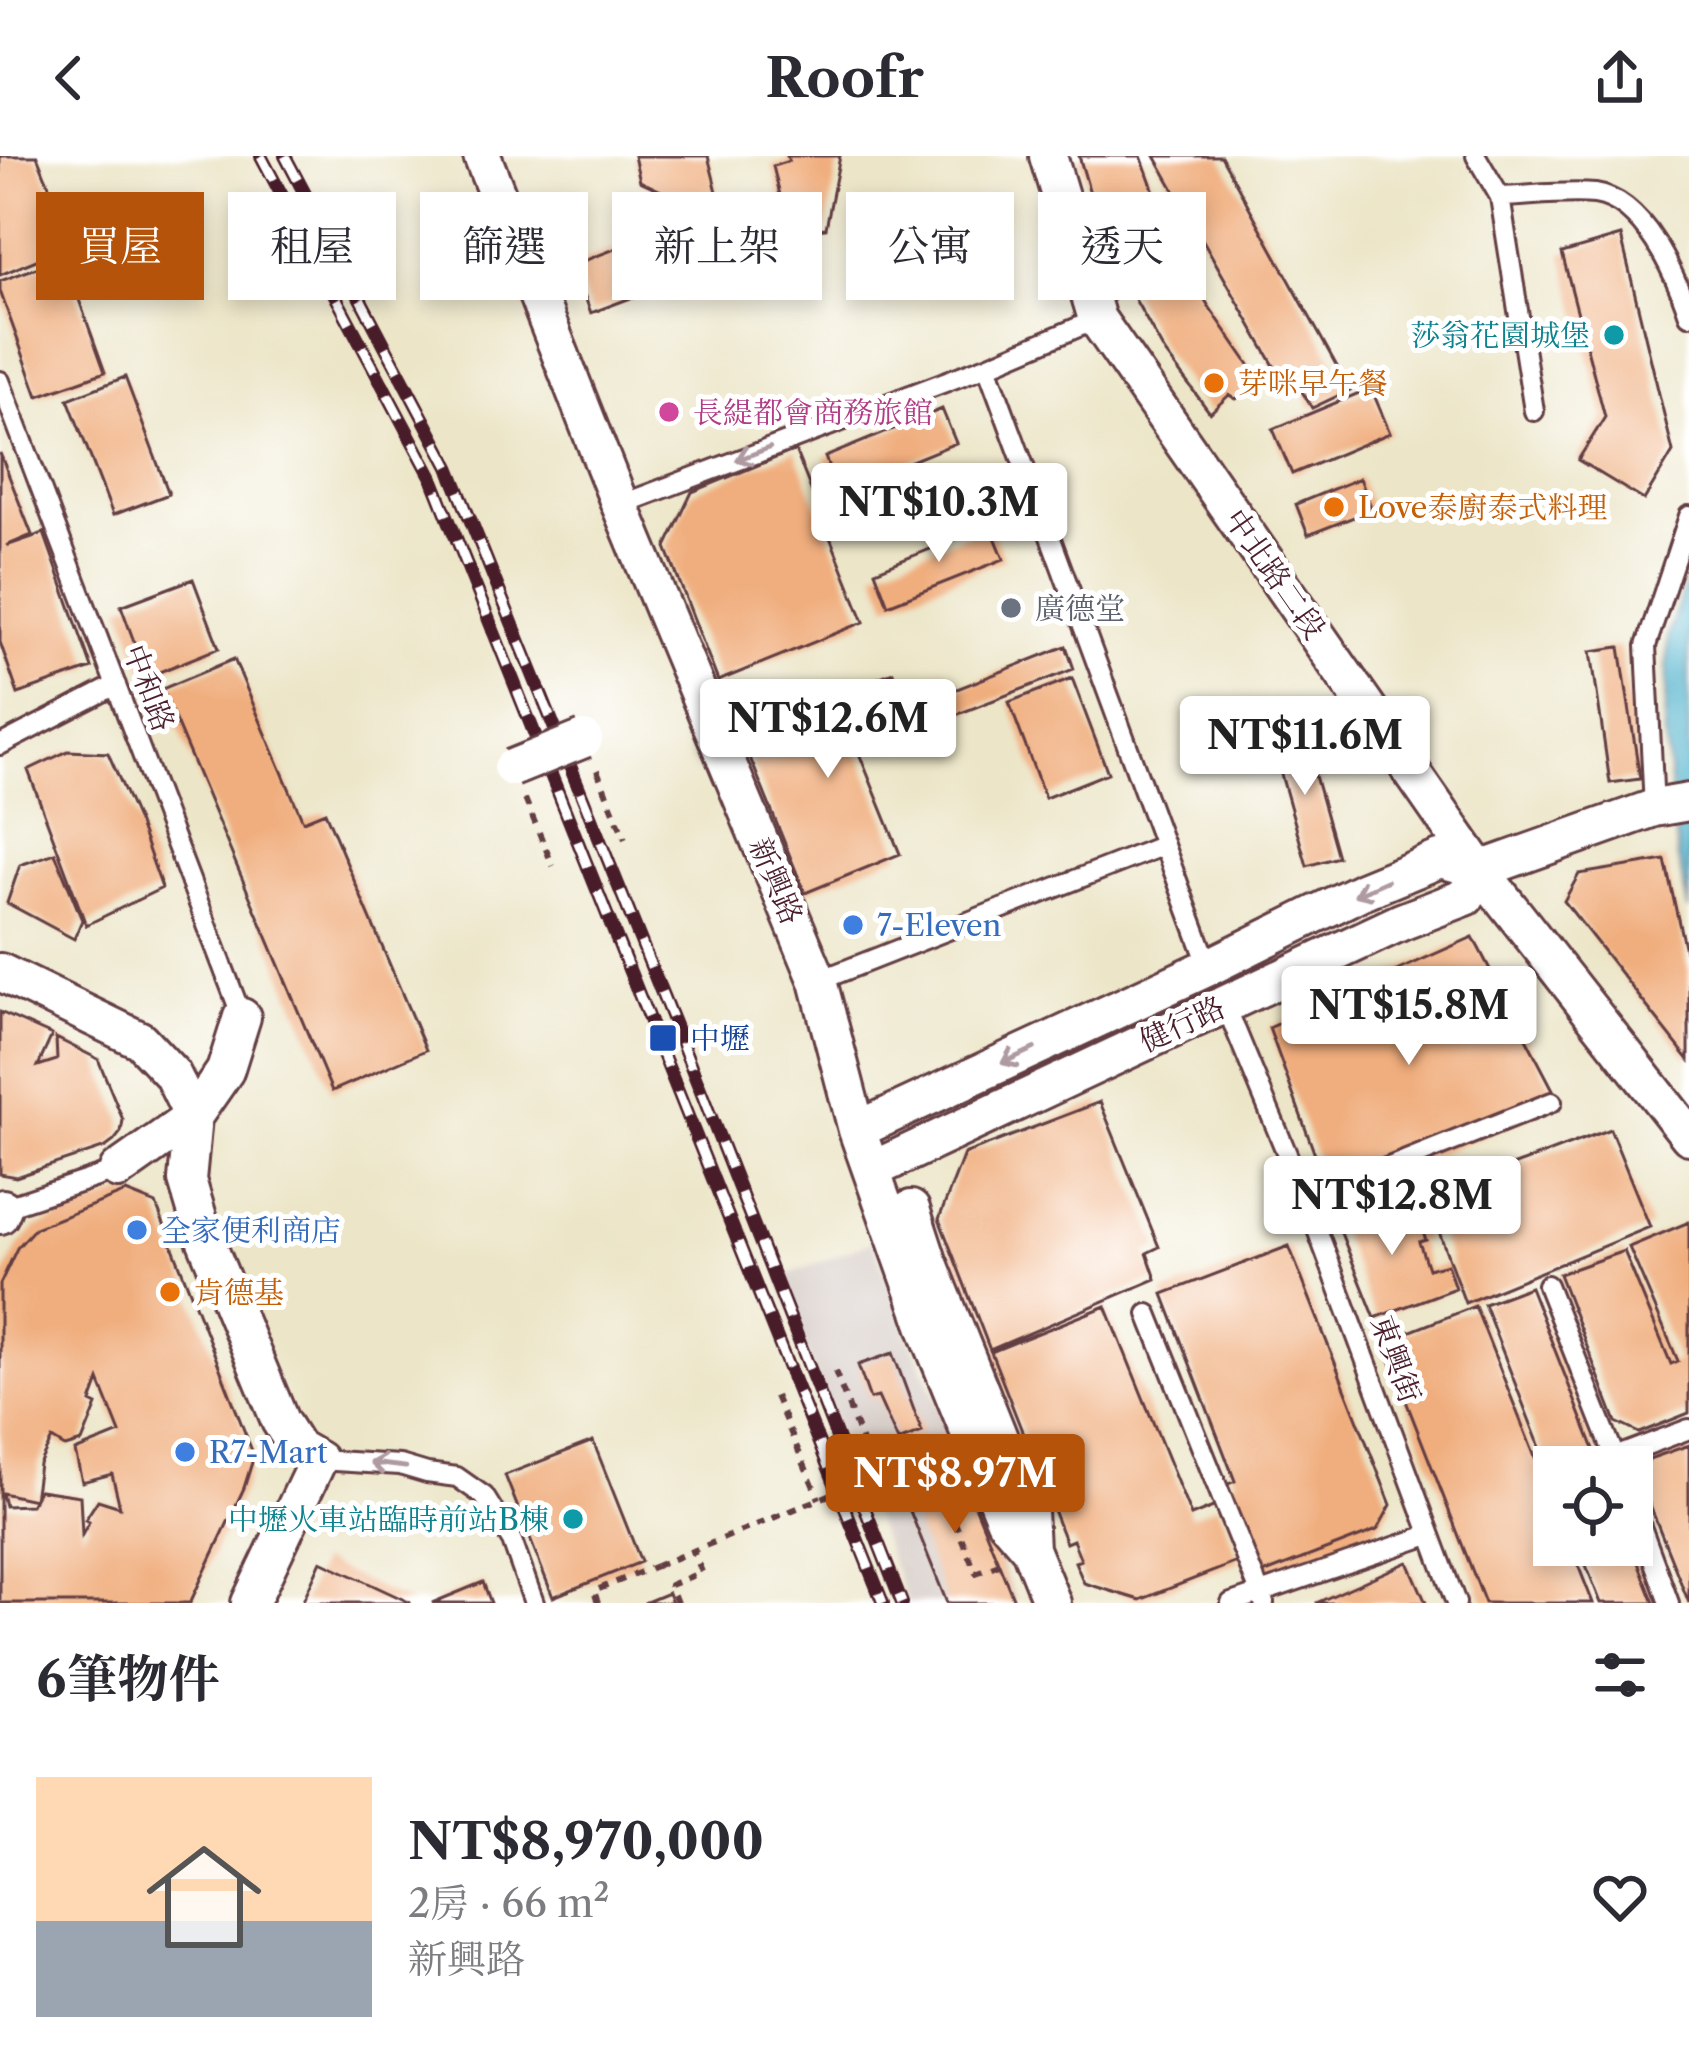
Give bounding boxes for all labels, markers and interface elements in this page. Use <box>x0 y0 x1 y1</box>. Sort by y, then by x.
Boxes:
icon: back <box>36 45 102 111</box>
text: Roofr <box>765 45 924 111</box>
icon: share <box>1587 45 1653 111</box>
chip: 買屋 <box>36 192 204 300</box>
chip: 租屋 <box>228 192 396 300</box>
chip: 篩選 <box>420 192 588 300</box>
chip: 新上架 <box>612 192 822 300</box>
chip: 公寓 <box>846 192 1014 300</box>
chip: 透天 <box>1038 192 1206 300</box>
place label: 莎翁花園城堡 <box>1410 317 1590 354</box>
marker: 莎翁花園城堡 <box>1601 322 1627 348</box>
place label: 芽咪早午餐 <box>1238 365 1388 402</box>
marker: 芽咪早午餐 <box>1201 370 1227 396</box>
place label: 長緹都會商務旅館 <box>693 394 933 431</box>
marker: 長緹都會商務旅館 <box>656 399 682 425</box>
one-way arrow <box>736 445 773 467</box>
pin: NT$10.3M <box>815 463 1063 565</box>
text: NT$10.3M <box>838 478 1040 526</box>
place label: Love泰廚泰式料理 <box>1358 489 1607 526</box>
marker: Love泰廚泰式料理 <box>1321 494 1347 520</box>
street label: 中北路二段 <box>1217 502 1333 646</box>
place label: 廣德堂 <box>1035 590 1125 627</box>
marker: 廣德堂 <box>998 595 1024 621</box>
street label: 中和路 <box>116 639 182 737</box>
pin: NT$12.6M <box>704 679 952 781</box>
text: NT$12.6M <box>727 694 929 742</box>
pin: NT$11.6M <box>1181 696 1429 798</box>
text: NT$11.6M <box>1207 711 1403 759</box>
street label: 新興路 <box>741 832 811 930</box>
one-way arrow <box>1353 879 1389 901</box>
place label: 7-Eleven <box>877 907 1002 944</box>
marker: 7-Eleven <box>840 912 866 938</box>
pin: NT$15.8M <box>1285 966 1533 1068</box>
text: NT$15.8M <box>1308 981 1510 1029</box>
street label: 健行路 <box>1133 988 1231 1060</box>
place label: 中壢 <box>690 1020 750 1057</box>
marker: 中壢 <box>647 1022 679 1054</box>
one-way arrow <box>1001 1046 1037 1068</box>
pin: NT$12.8M <box>1268 1156 1516 1258</box>
text: NT$12.8M <box>1291 1171 1493 1219</box>
place label: 全家便利商店 <box>161 1212 341 1249</box>
marker: 全家便利商店 <box>124 1217 150 1243</box>
place label: 肯德基 <box>194 1274 284 1311</box>
marker: 肯德基 <box>157 1279 183 1305</box>
street label: 東興街 <box>1363 1310 1429 1408</box>
place label: R7-Mart <box>209 1434 328 1471</box>
pin: NT$8.97M <box>831 1434 1079 1536</box>
marker: R7-Mart <box>172 1439 198 1465</box>
map controls <box>1533 1446 1653 1566</box>
button: locate <box>1533 1446 1653 1566</box>
text: NT$8.97M <box>853 1449 1057 1497</box>
one-way arrow <box>369 1453 408 1476</box>
place label: 中壢火車站臨時前站B棟 <box>228 1501 549 1538</box>
marker: 中壢火車站臨時前站B棟 <box>560 1506 586 1532</box>
icon: filters <box>1587 1642 1653 1708</box>
text: 6筆物件 <box>36 1648 219 1710</box>
text: NT$8,970,000 <box>408 1810 764 1872</box>
icon: home <box>132 1825 276 1969</box>
icon: heart <box>1587 1864 1653 1930</box>
text: 2房 · 66 m² <box>408 1879 610 1927</box>
text: 新興路 <box>408 1935 525 1983</box>

